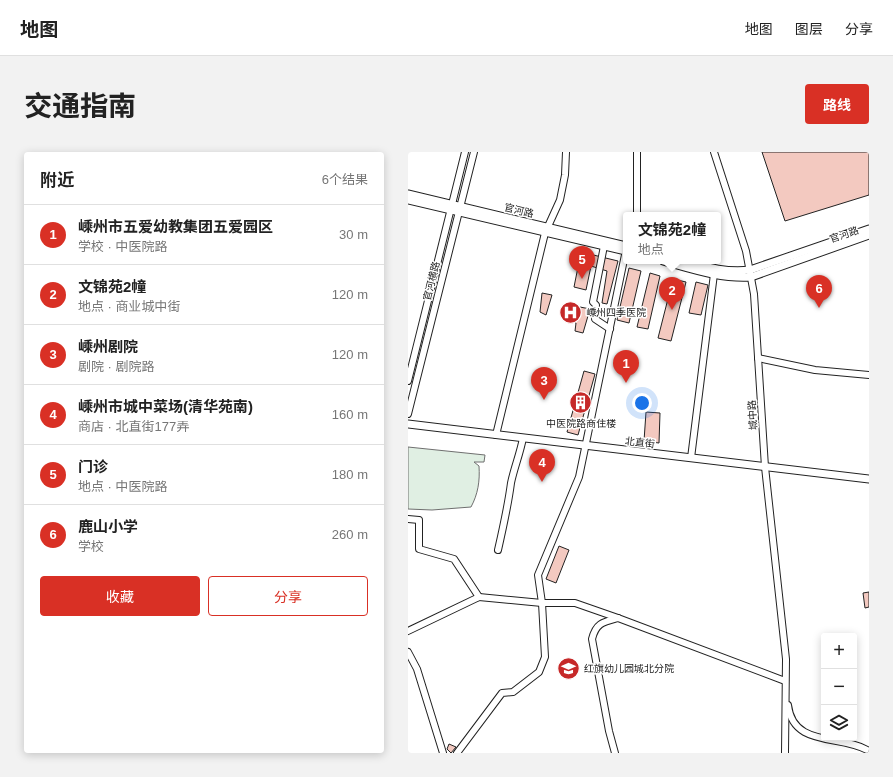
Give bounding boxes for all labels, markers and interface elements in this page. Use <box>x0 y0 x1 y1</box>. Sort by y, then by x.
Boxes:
text: 地图 <box>20 19 58 40</box>
text: 地图 <box>745 21 773 37</box>
text: 图层 <box>795 21 823 37</box>
text: 分享 <box>845 21 873 37</box>
button: 路线 <box>805 84 869 124</box>
text: 交通指南 <box>24 91 136 122</box>
text: 附近 <box>40 171 74 190</box>
text: 6个结果 <box>322 172 368 187</box>
street label: 官河路 <box>503 202 535 219</box>
popup <box>623 212 721 264</box>
text: 嵊州市五爱幼教集团五爱园区 <box>78 218 273 235</box>
text: 文锦苑2幢 <box>638 221 706 238</box>
street label: 官河路 <box>828 224 860 245</box>
text: 1 <box>49 227 57 242</box>
text: 30 m <box>339 227 368 242</box>
text: 学校 · 中医院路 <box>78 239 168 254</box>
text: 地点 <box>638 242 664 257</box>
pin: 5 <box>569 246 595 279</box>
street label: 官河横路 <box>421 260 442 302</box>
pin: 6 <box>806 275 832 308</box>
pin: 2 <box>659 277 685 310</box>
text: 文锦苑2幢 <box>78 278 146 295</box>
text: 2 <box>49 287 57 302</box>
text: 120 m <box>332 287 368 302</box>
text: 地点 · 商业城中街 <box>78 299 181 314</box>
hospital icon: 嵊州四季医院 <box>557 299 583 325</box>
place label: 嵊州四季医院 <box>586 307 646 318</box>
text: 嵊州剧院 <box>78 338 138 355</box>
text: 3 <box>49 347 57 362</box>
text: 120 m <box>332 347 368 362</box>
pin: 1 <box>613 350 639 383</box>
text: 剧院 · 剧院路 <box>78 359 155 374</box>
pin: 3 <box>531 367 557 400</box>
building icon: 中医院路商住楼 <box>568 390 594 416</box>
your location <box>632 393 652 413</box>
text: 嵊州市城中菜场(清华苑南) <box>78 398 253 415</box>
street label: 城中路 <box>746 400 759 430</box>
text: 4 <box>49 407 57 422</box>
text: 160 m <box>332 407 368 422</box>
place label: 中医院路商住楼 <box>546 418 616 429</box>
text: 商店 · 北直街177弄 <box>78 419 189 434</box>
street label: 北直街 <box>624 435 655 450</box>
pin: 4 <box>529 449 555 482</box>
text: 门诊 <box>78 458 108 475</box>
text: 5 <box>49 467 57 482</box>
text: 180 m <box>332 467 368 482</box>
text: 地点 · 中医院路 <box>78 479 168 494</box>
text: 鹿山小学 <box>78 518 138 535</box>
text: 6 <box>49 527 57 542</box>
text: 260 m <box>332 527 368 542</box>
text: 学校 <box>78 539 104 554</box>
button: 收藏 <box>40 576 200 616</box>
button: 分享 <box>208 576 368 616</box>
map controls <box>821 633 857 741</box>
button: + <box>821 633 857 669</box>
school or university icon: 红旗幼儿园城北分院 <box>555 655 581 681</box>
place label: 红旗幼儿园城北分院 <box>584 663 674 674</box>
button: − <box>821 669 857 705</box>
button: layers <box>821 705 857 741</box>

